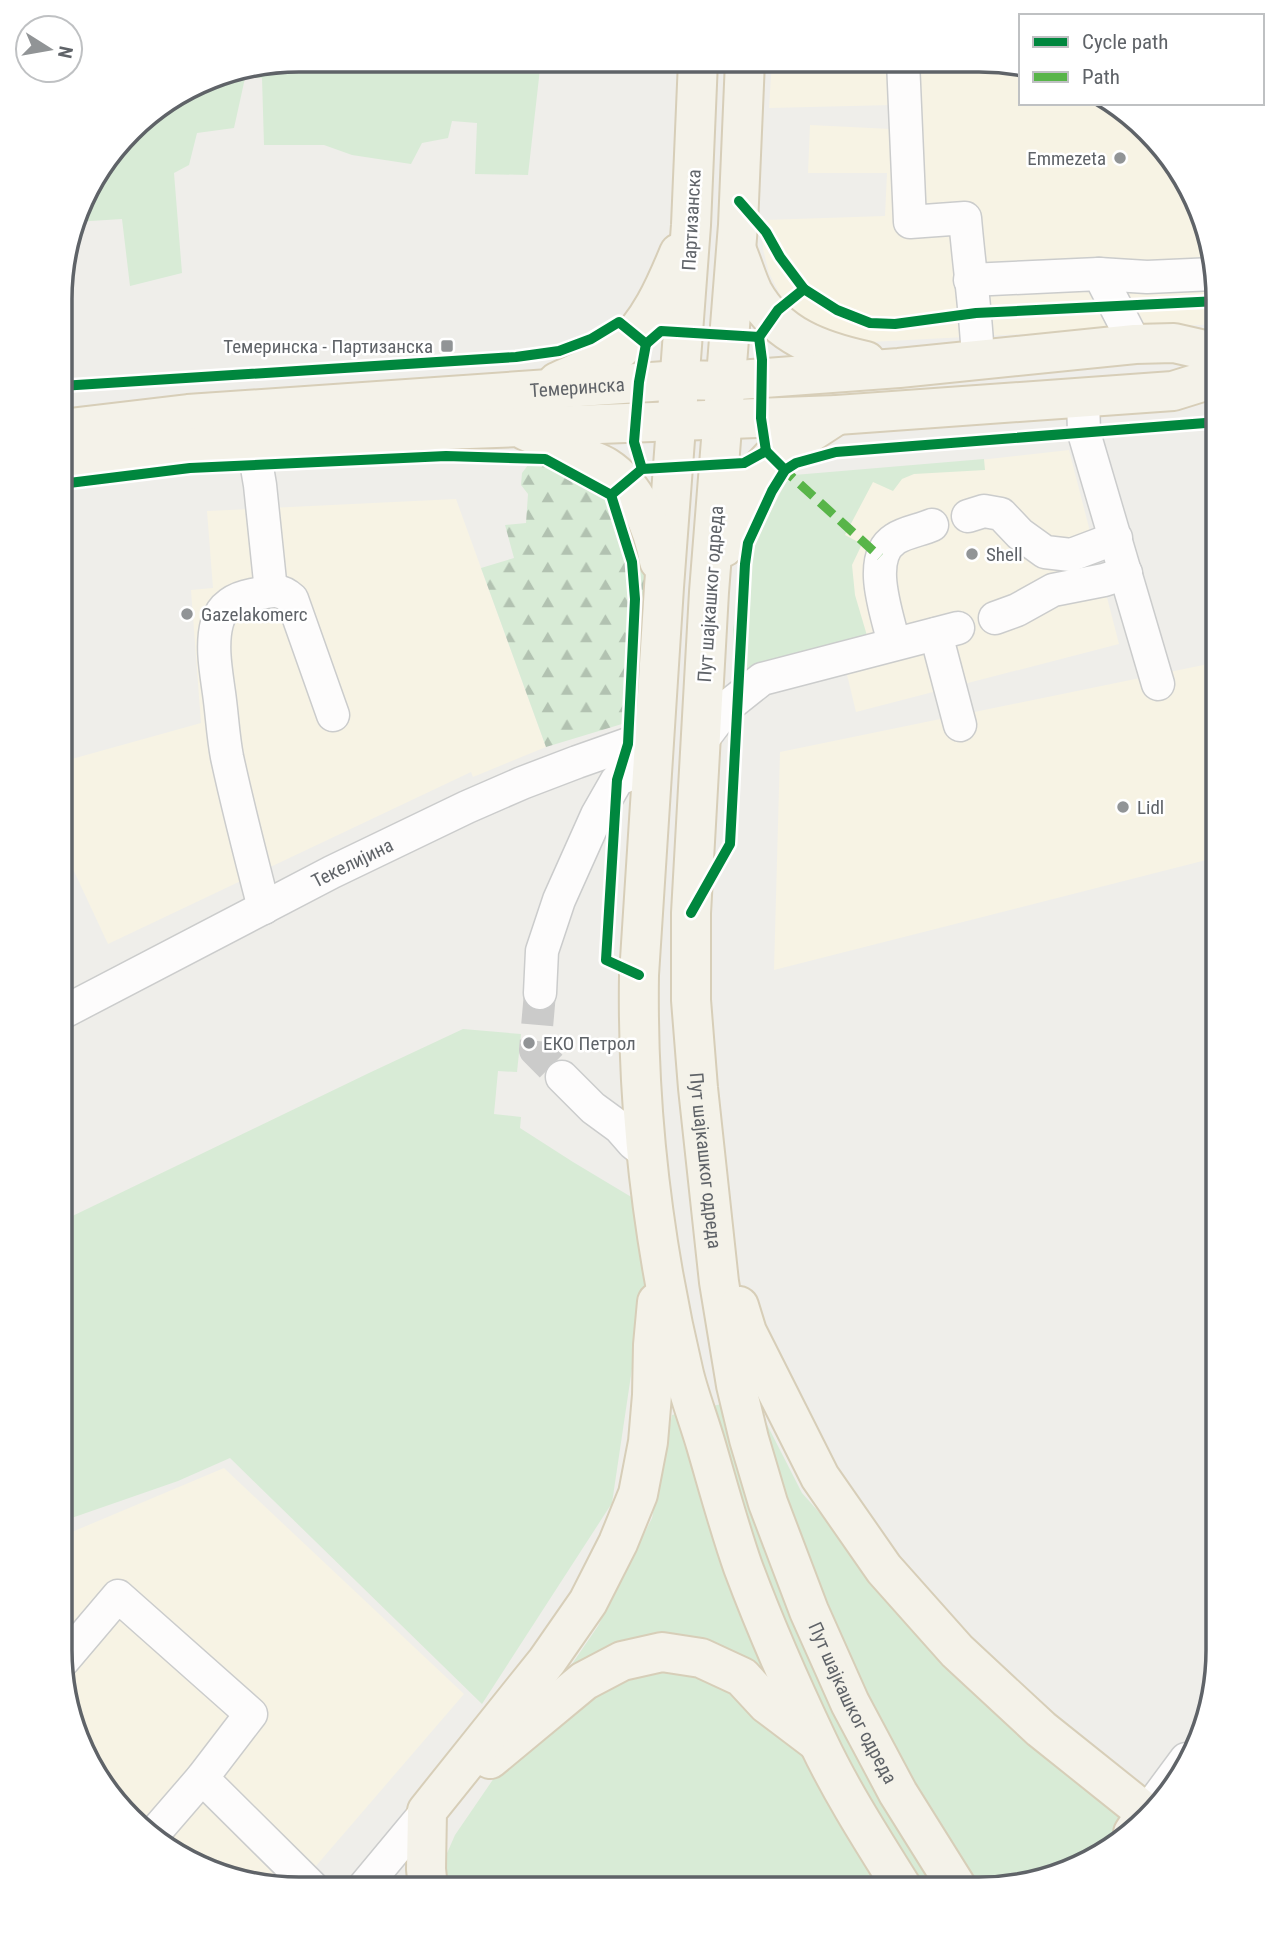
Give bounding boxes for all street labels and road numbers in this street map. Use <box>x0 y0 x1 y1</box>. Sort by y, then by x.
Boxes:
street label: Партизанска <box>677 169 706 271</box>
street label: Темеринска <box>529 373 625 402</box>
street label: Пут шајкашког одреда <box>693 505 728 683</box>
street label: Текелијина <box>308 833 397 893</box>
street label: Пут шајкашког одреда <box>685 1072 726 1250</box>
street label: Пут шајкашког одреда <box>803 1618 902 1788</box>

